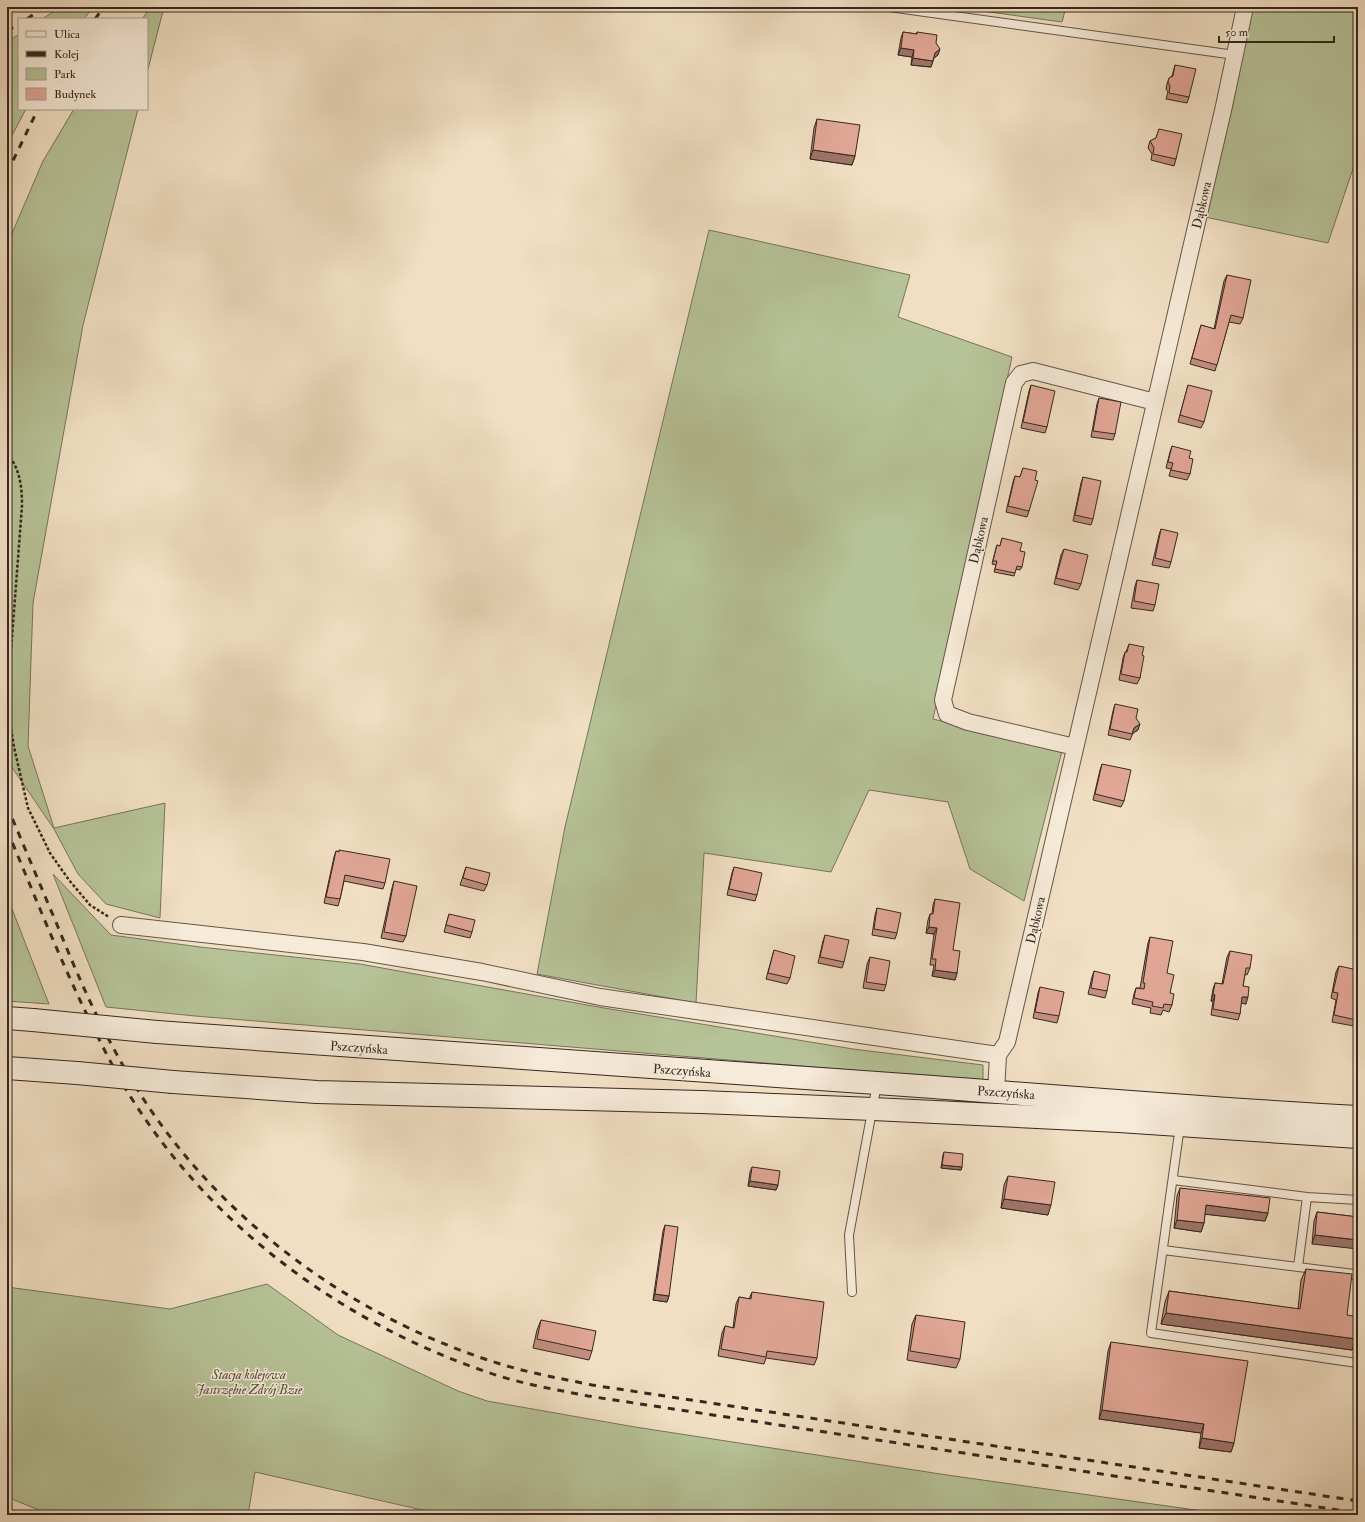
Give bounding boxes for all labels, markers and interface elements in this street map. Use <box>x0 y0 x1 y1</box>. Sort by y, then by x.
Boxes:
legend <box>18 18 148 110</box>
scale bar <box>1219 18 1334 44</box>
text: 50 m <box>1225 25 1249 40</box>
text: Ulica <box>54 27 81 42</box>
text: Kolej <box>54 47 79 62</box>
text: Park <box>54 67 76 82</box>
text: Budynek <box>54 87 96 102</box>
street label: Dąbkowa <box>1189 180 1215 230</box>
street label: Dąbkowa <box>966 515 992 565</box>
street label: Dąbkowa <box>1023 895 1049 945</box>
street label: Pszczyńska <box>329 1038 389 1059</box>
street label: Pszczyńska <box>652 1061 712 1082</box>
street label: Pszczyńska <box>976 1083 1036 1104</box>
park label: Stacja kolejowa Jastrzębie Zdrój Bzie <box>196 1367 303 1398</box>

